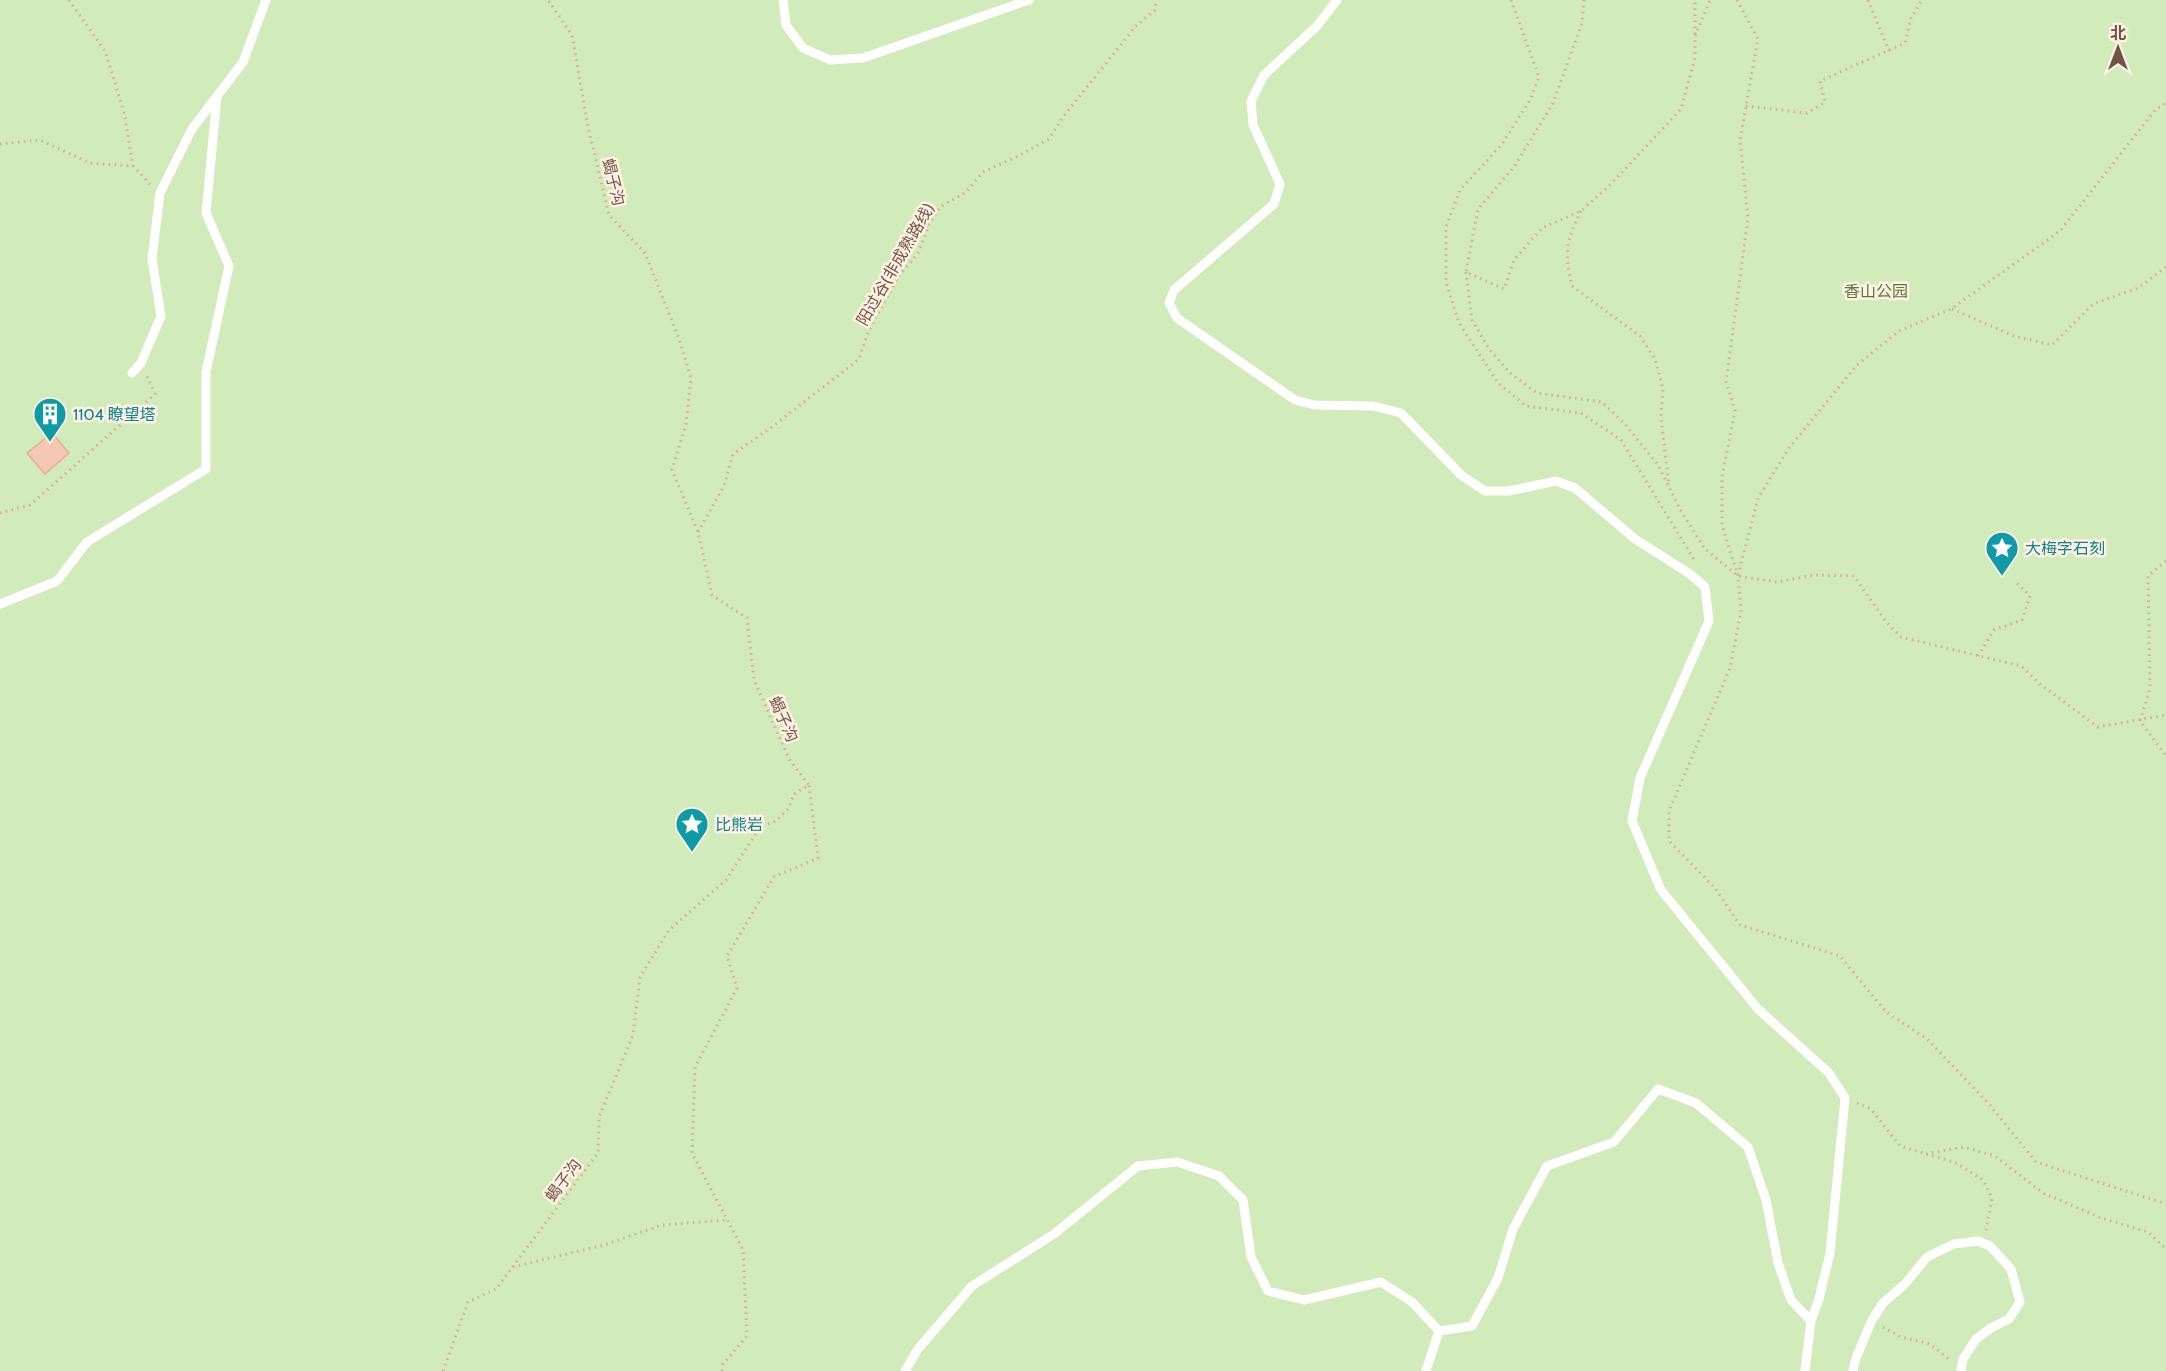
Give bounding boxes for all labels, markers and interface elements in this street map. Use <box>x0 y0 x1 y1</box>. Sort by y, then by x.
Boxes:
north arrow <box>2088 18 2148 78</box>
text: 北 <box>2110 24 2126 43</box>
street label: 蝎子沟 <box>598 157 629 208</box>
street label: 阳过谷(非成熟路线) <box>853 200 938 329</box>
park label: 香山公园 <box>1844 282 1908 301</box>
building icon: 1104 瞭望塔 <box>32 396 68 443</box>
place label: 1104 瞭望塔 <box>73 405 155 424</box>
place icon: 大梅字石刻 <box>1984 530 2020 577</box>
place label: 大梅字石刻 <box>2025 539 2105 558</box>
street label: 蝎子沟 <box>765 693 802 745</box>
place icon: 比熊岩 <box>674 806 710 853</box>
place label: 比熊岩 <box>715 815 763 834</box>
street label: 蝎子沟 <box>541 1155 585 1205</box>

